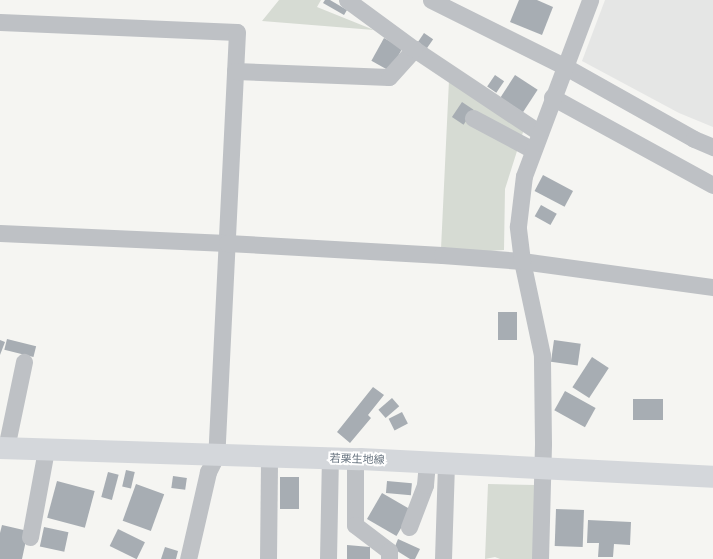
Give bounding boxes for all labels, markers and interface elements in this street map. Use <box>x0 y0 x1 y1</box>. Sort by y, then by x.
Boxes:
street label: 若栗生地線 <box>329 452 385 468</box>

